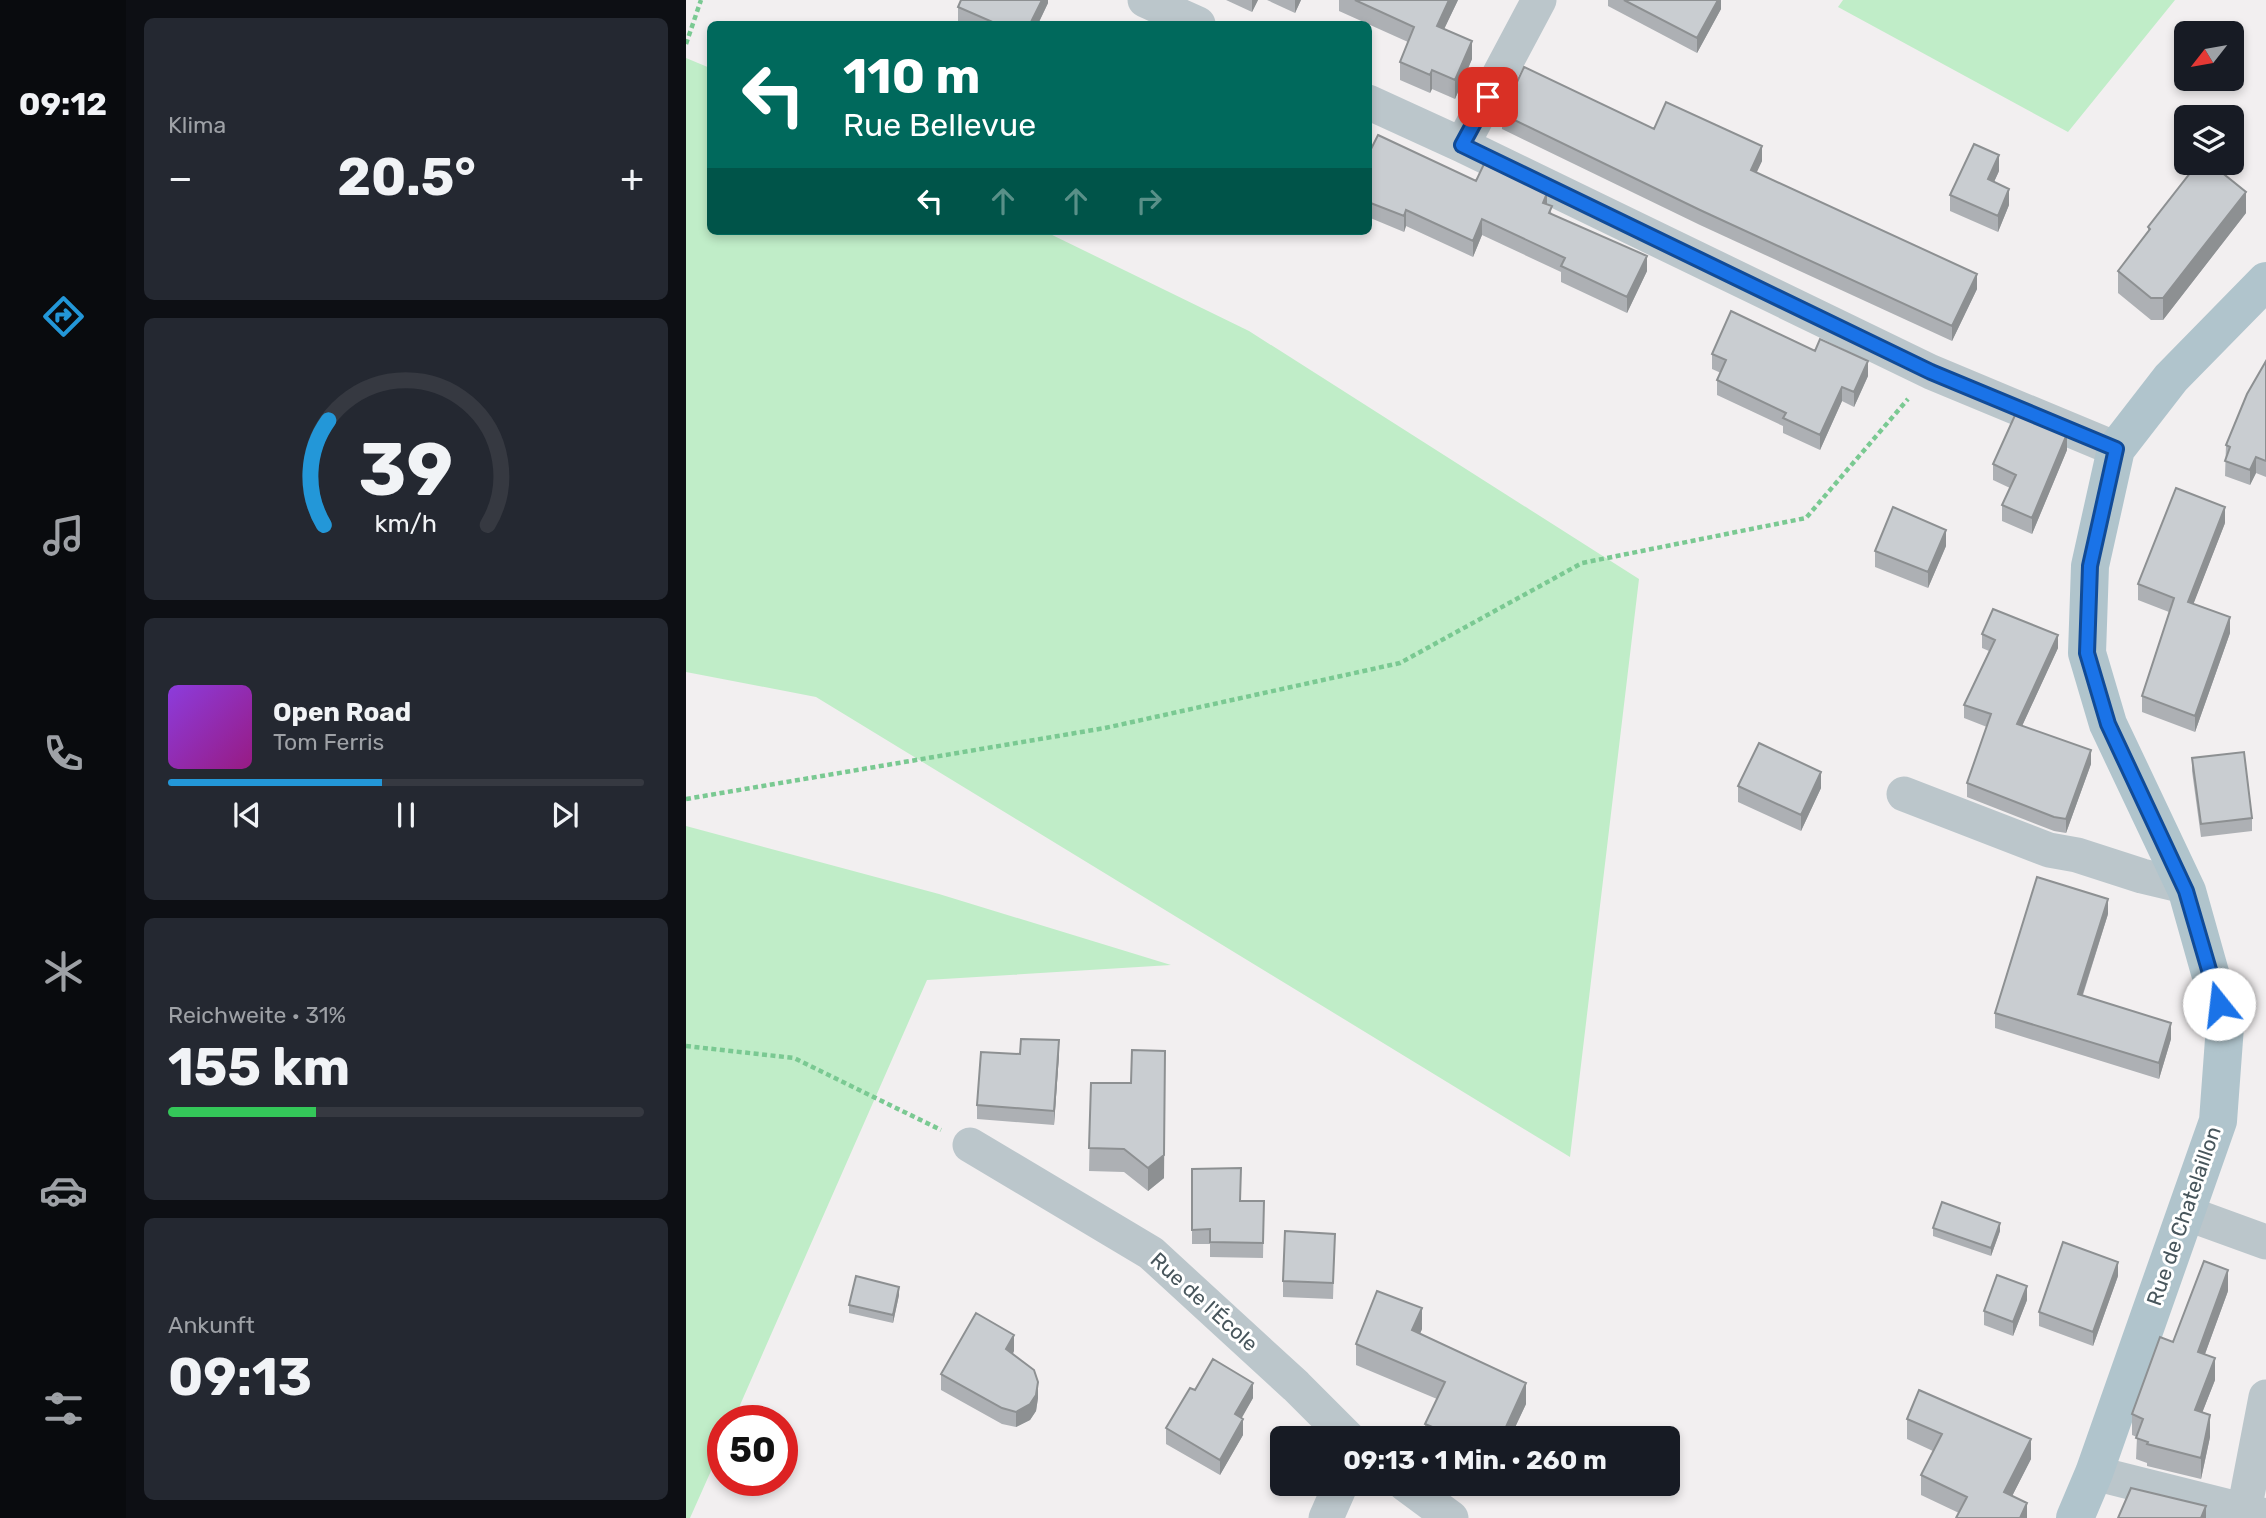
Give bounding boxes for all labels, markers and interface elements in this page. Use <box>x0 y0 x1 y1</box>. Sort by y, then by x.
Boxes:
north arrow <box>2174 21 2244 91</box>
map controls <box>2174 21 2244 175</box>
text: 110 m <box>843 47 980 105</box>
icon: left <box>728 49 819 140</box>
pin <box>1458 67 1518 127</box>
icon: arrive <box>1469 78 1507 116</box>
text: 09:12 <box>19 85 107 123</box>
button: layers <box>2174 105 2244 175</box>
text: Rue Bellevue <box>843 106 1036 144</box>
text: Klima <box>168 111 226 139</box>
text: 20.5° <box>337 146 476 208</box>
text: − <box>168 155 193 201</box>
text: + <box>620 155 644 201</box>
icon: left <box>911 182 949 220</box>
icon: ahead <box>984 182 1022 220</box>
icon: ahead <box>1057 182 1095 220</box>
icon: right <box>1130 182 1168 220</box>
icon: directions <box>39 292 88 341</box>
text: 39 <box>359 427 453 513</box>
text: km/h <box>375 509 437 538</box>
icon: music <box>39 511 88 560</box>
text: Open Road <box>273 697 411 728</box>
text: Tom Ferris <box>273 728 384 756</box>
icon: phone <box>39 729 88 778</box>
icon: previous <box>228 796 266 834</box>
icon: pause <box>387 796 425 834</box>
icon: next <box>546 796 584 834</box>
icon: climate <box>39 947 88 996</box>
position arrow <box>2182 967 2256 1041</box>
text: Reichweite · 31% <box>168 1001 346 1029</box>
text: 155 km <box>168 1036 350 1098</box>
street label: Rue de Chatelaillon <box>2141 1123 2226 1309</box>
icon: car <box>39 1166 88 1215</box>
street label: Rue de l'École <box>1146 1247 1263 1356</box>
text: Ankunft <box>168 1311 255 1339</box>
text: 09:13 <box>168 1346 312 1408</box>
icon: filters <box>39 1384 88 1433</box>
speed limit sign: 50 <box>707 1405 798 1496</box>
text: 09:13 · 1 Min. · 260 m <box>1343 1445 1607 1476</box>

